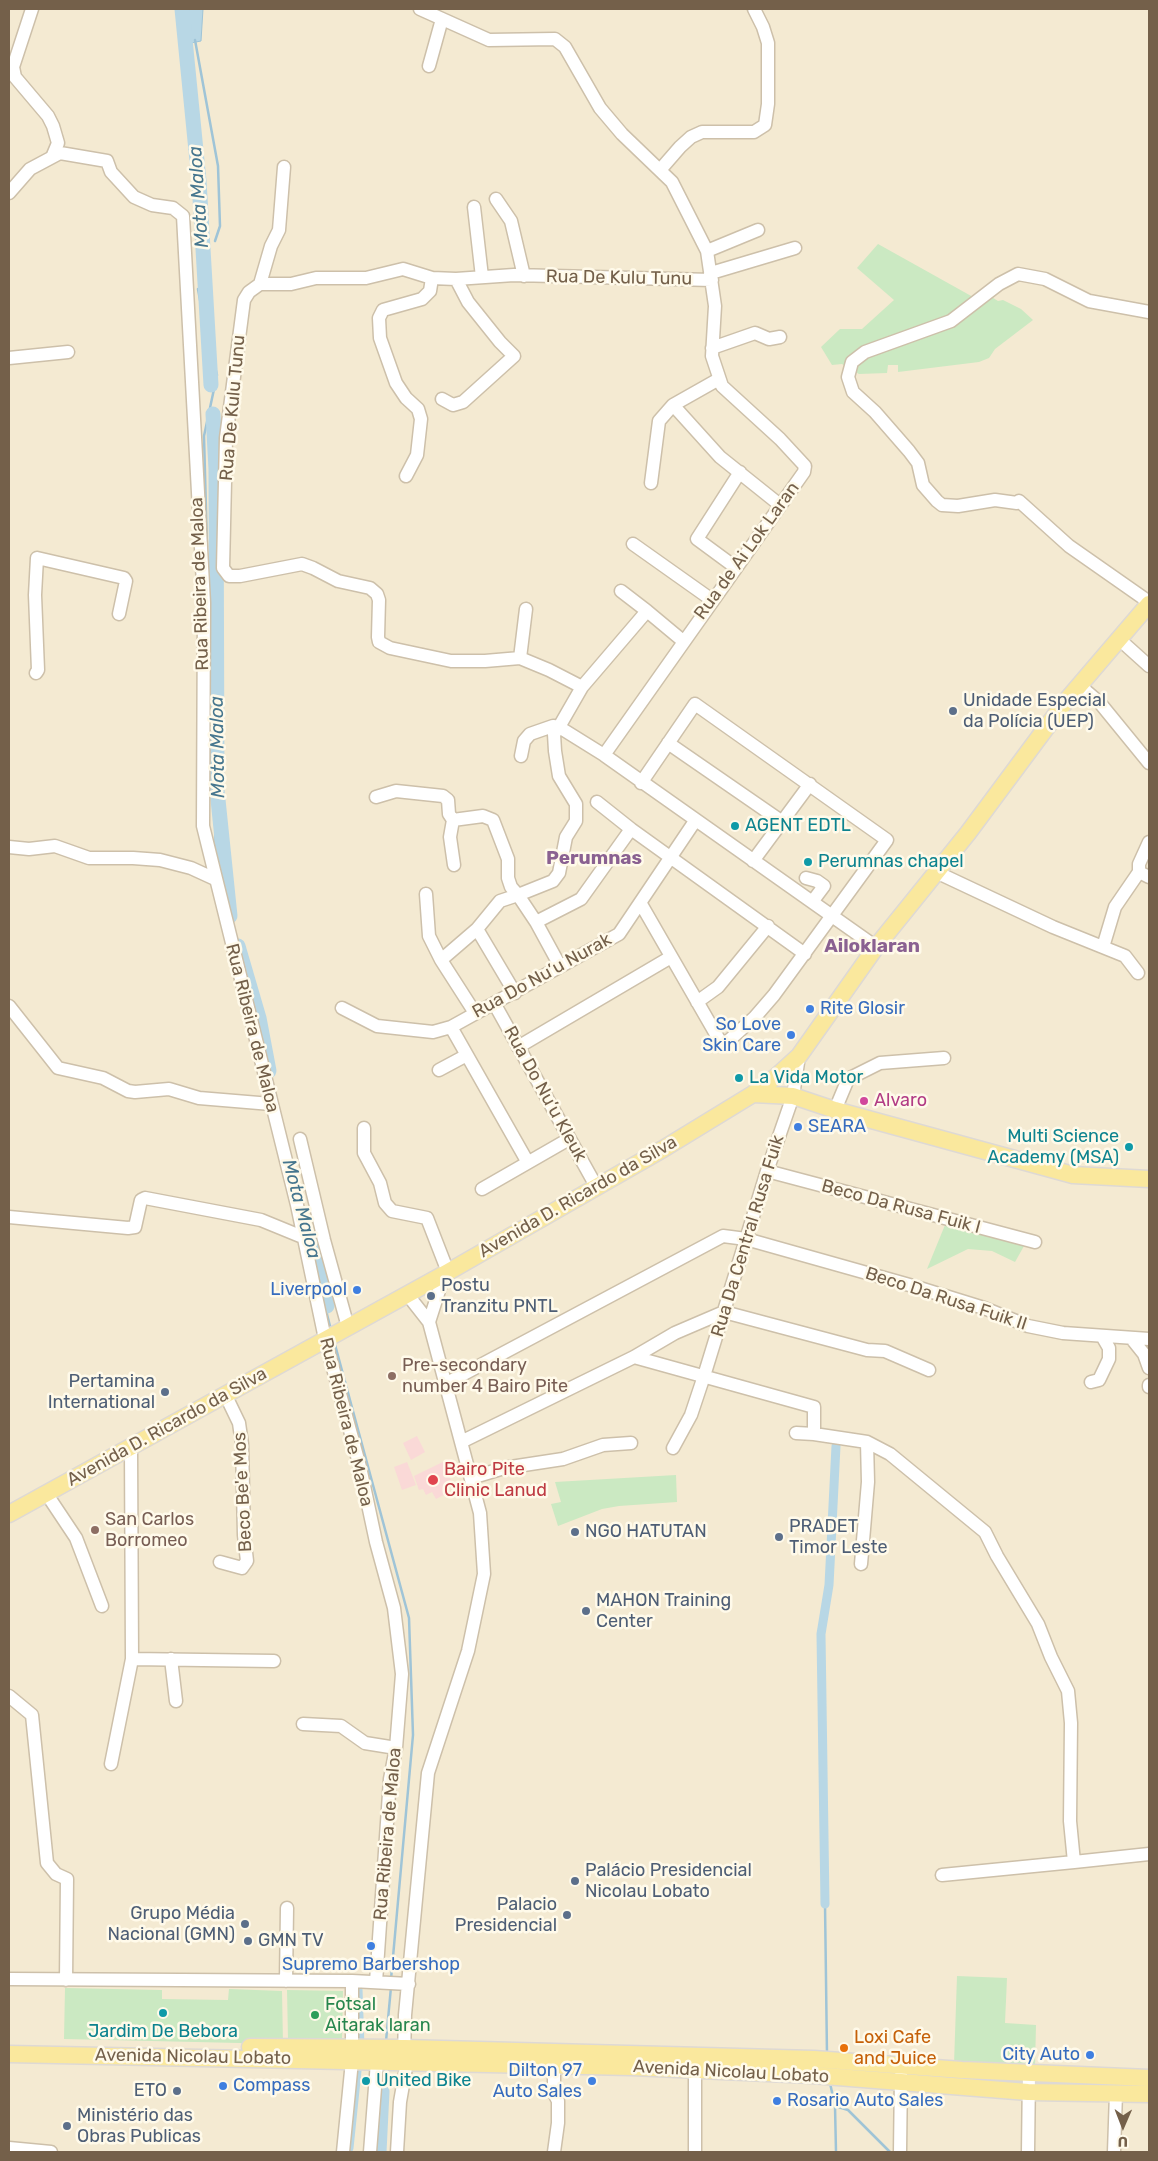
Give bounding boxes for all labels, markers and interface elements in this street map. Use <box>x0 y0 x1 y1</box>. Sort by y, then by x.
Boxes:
water label: Mota Maloa <box>184 145 214 249</box>
street label: Rua De Kulu Tunu <box>546 266 692 290</box>
street label: Rua De Kulu Tunu <box>216 334 250 482</box>
street label: Rua de Ai Lok Laran <box>690 478 804 624</box>
street label: Rua Ribeira de Maloa <box>186 497 214 671</box>
place label: Unidade Especial da Polícia (UEP) <box>963 690 1106 732</box>
water label: Mota Maloa <box>206 696 230 798</box>
marker: Unidade Especial da Polícia (UEP) <box>947 705 959 717</box>
place label: AGENT EDTL <box>745 815 851 837</box>
marker: AGENT EDTL <box>729 820 741 832</box>
district label: Perumnas <box>546 848 642 870</box>
place label: Perumnas chapel <box>818 851 964 873</box>
marker: Perumnas chapel <box>802 856 814 868</box>
street label: Rua Do Nu’u Nurak <box>469 929 615 1023</box>
district label: Ailoklaran <box>824 936 920 958</box>
street label: Rua Ribeira de Maloa <box>221 941 283 1115</box>
place label: Rite Glosir <box>820 998 905 1020</box>
marker: Rite Glosir <box>804 1003 816 1015</box>
place label: So Love Skin Care <box>702 1014 781 1056</box>
street label: Rua Do Nu’u Kleuk <box>499 1022 591 1166</box>
marker: So Love Skin Care <box>785 1029 797 1041</box>
place label: La Vida Motor <box>749 1067 863 1089</box>
marker: La Vida Motor <box>733 1072 745 1084</box>
place label: Alvaro <box>874 1090 927 1112</box>
marker: Alvaro <box>858 1095 870 1107</box>
place label: SEARA <box>808 1116 866 1138</box>
marker: SEARA <box>792 1121 804 1133</box>
place label: Multi Science Academy (MSA) <box>987 1126 1119 1168</box>
street label: Avenida D. Ricardo da Silva <box>475 1131 681 1263</box>
street label: Rua Da Central Rusa Fuik <box>707 1132 789 1340</box>
marker: Multi Science Academy (MSA) <box>1123 1141 1135 1153</box>
water label: Mota Maloa <box>277 1157 325 1261</box>
street label: Beco Da Rusa Fuik I <box>819 1175 983 1239</box>
street label: Beco Da Rusa Fuik II <box>862 1263 1030 1335</box>
place label: Postu Tranzitu PNTL <box>441 1275 558 1318</box>
place label: Liverpool <box>270 1279 347 1301</box>
marker: Liverpool <box>351 1284 363 1296</box>
marker: Postu Tranzitu PNTL <box>425 1290 437 1302</box>
street label: Rua Ribeira de Maloa <box>315 1335 377 1509</box>
place label: Pre-secondary number 4 Bairo Pite <box>402 1355 568 1398</box>
street label: Avenida D. Ricardo da Silva <box>63 1363 271 1491</box>
marker: Pre-secondary number 4 Bairo Pite <box>386 1370 398 1382</box>
place label: Pertamina International <box>48 1371 155 1414</box>
marker: Pertamina International <box>159 1386 171 1398</box>
street label: Beco Be'e Mos <box>229 1431 257 1553</box>
place label: Bairo Pite Clinic Lanud <box>444 1459 547 1502</box>
marker: Bairo Pite Clinic Lanud <box>426 1473 440 1487</box>
place label: San Carlos Borromeo <box>105 1509 194 1552</box>
place label: PRADET Timor Leste <box>789 1516 888 1558</box>
place label: NGO HATUTAN <box>585 1521 707 1543</box>
marker: San Carlos Borromeo <box>89 1524 101 1536</box>
marker: NGO HATUTAN <box>569 1526 581 1538</box>
marker: PRADET Timor Leste <box>773 1531 785 1543</box>
place label: MAHON Training Center <box>596 1590 731 1632</box>
marker: MAHON Training Center <box>580 1605 592 1617</box>
street label: Rua Ribeira de Maloa <box>370 1747 406 1921</box>
place label: Palácio Presidencial Nicolau Lobato <box>585 1860 752 1902</box>
marker: Palácio Presidencial Nicolau Lobato <box>569 1875 581 1887</box>
place label: Palacio Presidencial <box>455 1894 557 1936</box>
place label: Grupo Média Nacional (GMN) <box>108 1903 235 1946</box>
marker: Palacio Presidencial <box>561 1909 573 1921</box>
marker: Grupo Média Nacional (GMN) <box>239 1918 251 1930</box>
place label: GMN TV <box>258 1930 324 1952</box>
marker: GMN TV <box>242 1935 254 1947</box>
marker: Supremo Barbershop <box>365 1940 377 1952</box>
place label: Supremo Barbershop <box>282 1954 460 1976</box>
place label: Fotsal Aitarak laran <box>325 1994 431 2036</box>
marker: Jardim De Bebora <box>157 2007 169 2019</box>
marker: Fotsal Aitarak laran <box>309 2009 321 2021</box>
place label: Jardim De Bebora <box>88 2021 238 2043</box>
place label: Loxi Cafe and Juice <box>854 2027 937 2070</box>
marker: Loxi Cafe and Juice <box>838 2042 850 2054</box>
street label: Avenida Nicolau Lobato <box>95 2044 291 2070</box>
place label: City Auto <box>1002 2044 1080 2066</box>
marker: City Auto <box>1084 2049 1096 2061</box>
street label: Avenida Nicolau Lobato <box>632 2056 830 2088</box>
place label: Dilton 97 Auto Sales <box>493 2060 582 2102</box>
place label: United Bike <box>376 2070 471 2092</box>
place label: Compass <box>233 2075 310 2097</box>
marker: United Bike <box>360 2075 372 2087</box>
marker: Dilton 97 Auto Sales <box>586 2075 598 2087</box>
place label: ETO <box>134 2080 167 2102</box>
marker: Compass <box>217 2080 229 2092</box>
marker: ETO <box>171 2085 183 2097</box>
place label: Rosario Auto Sales <box>787 2090 943 2112</box>
marker: Rosario Auto Sales <box>771 2095 783 2107</box>
north arrow <box>1098 2101 1148 2151</box>
place label: Ministério das Obras Publicas <box>77 2105 201 2148</box>
marker: Ministério das Obras Publicas <box>61 2120 73 2132</box>
text: U <box>1118 2133 1128 2150</box>

